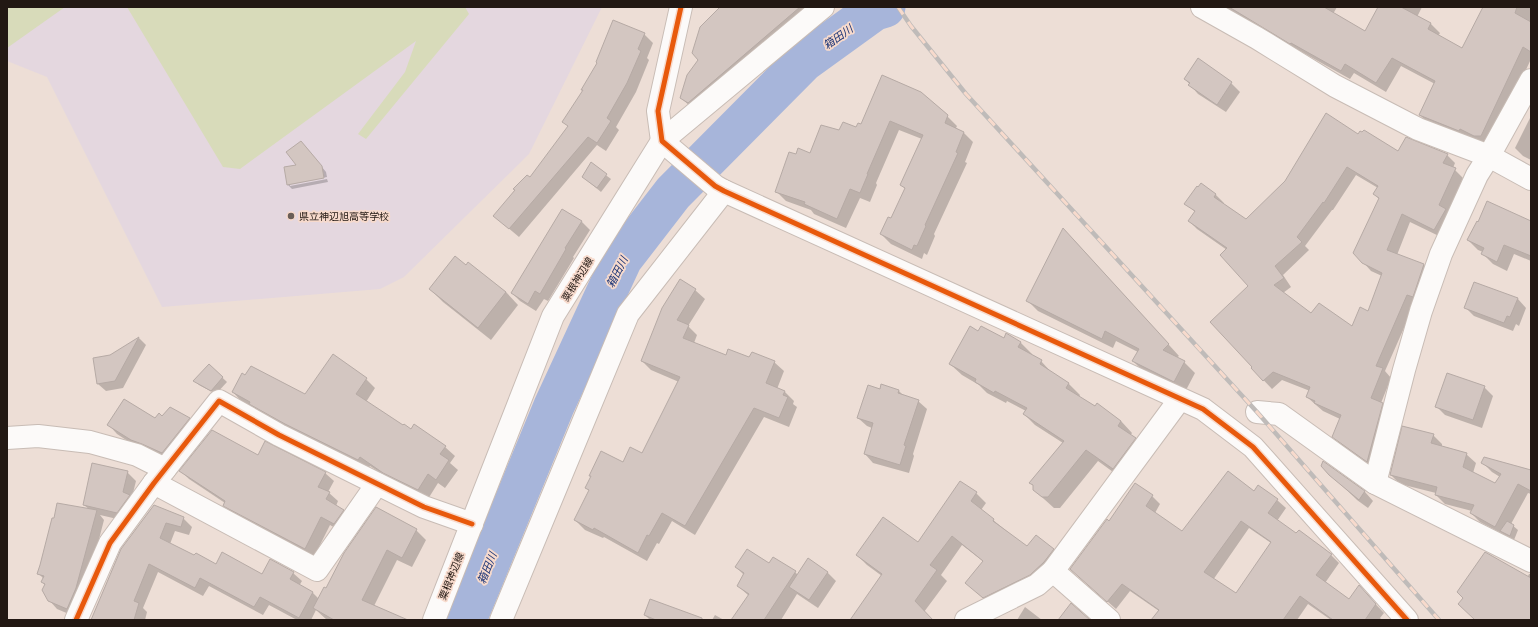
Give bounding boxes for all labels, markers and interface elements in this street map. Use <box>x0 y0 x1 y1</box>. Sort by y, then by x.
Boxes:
water label: 箱田川 <box>820 20 856 52</box>
place label: 県立神辺旭高等学校 <box>299 209 389 223</box>
marker: 県立神辺旭高等学校 <box>286 211 296 221</box>
water label: 箱田川 <box>602 253 631 290</box>
street label: 粟根神辺線 <box>558 254 596 304</box>
water label: 箱田川 <box>473 549 500 586</box>
street label: 粟根神辺線 <box>435 550 467 602</box>

